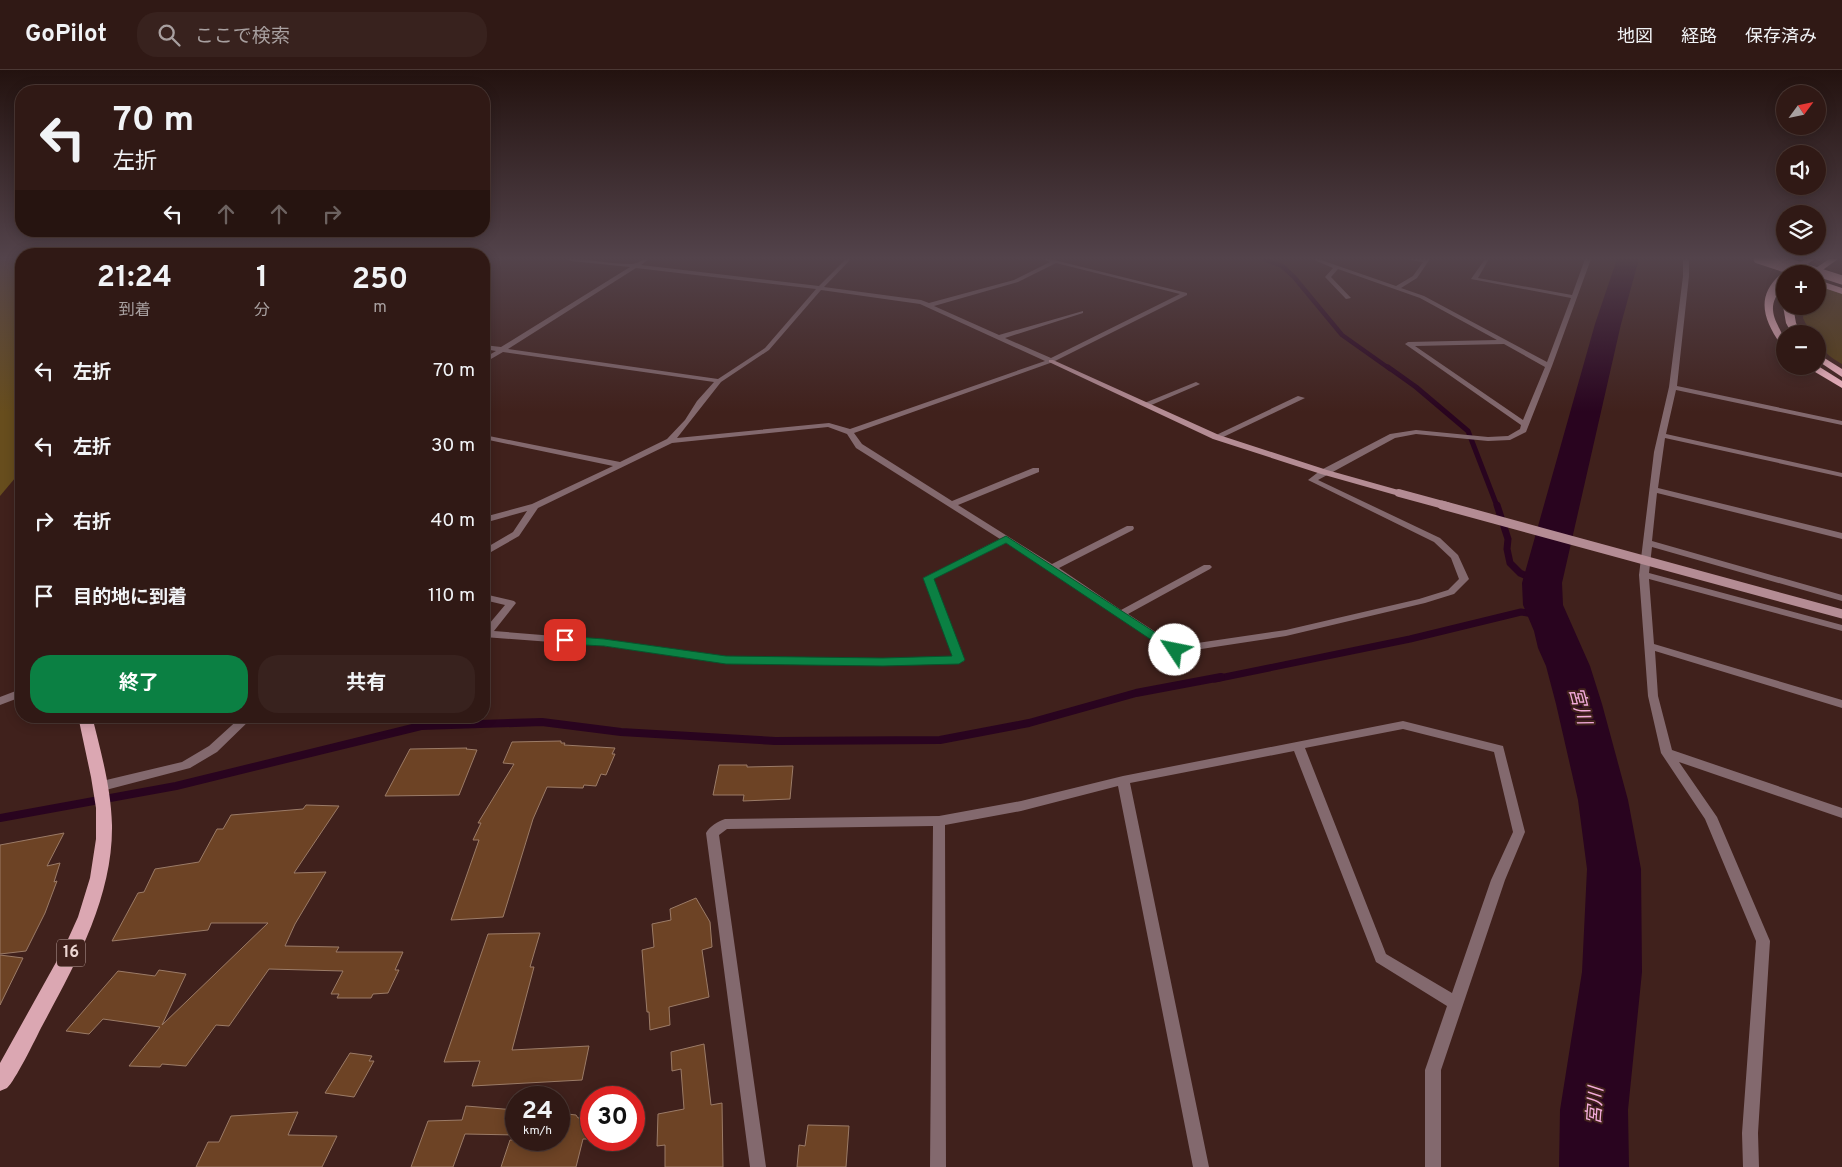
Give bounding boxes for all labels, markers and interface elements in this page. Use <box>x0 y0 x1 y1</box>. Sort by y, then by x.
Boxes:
search box <box>137 12 487 57</box>
text: GoPilot <box>25 20 107 50</box>
icon: search <box>155 21 183 49</box>
text: ここで検索 <box>195 25 290 49</box>
text: 地図 <box>1617 26 1653 49</box>
text: 経路 <box>1681 26 1717 49</box>
text: 保存済み <box>1745 26 1817 49</box>
north arrow <box>1776 85 1826 135</box>
map controls <box>1776 85 1826 375</box>
text: 70 m <box>113 99 194 143</box>
icon: left <box>30 105 95 170</box>
button: sound <box>1776 145 1826 195</box>
text: 左折 <box>113 149 157 176</box>
icon: left <box>159 200 187 228</box>
icon: ahead <box>212 200 240 228</box>
icon: ahead <box>265 200 293 228</box>
icon: right <box>318 200 346 228</box>
button: layers <box>1776 205 1826 255</box>
text: 21:24 <box>97 260 172 297</box>
text: 1 <box>256 260 268 297</box>
text: 250 <box>352 262 408 299</box>
button: + <box>1776 265 1826 315</box>
text: m <box>373 298 387 318</box>
text: 到着 <box>118 301 150 321</box>
text: 分 <box>254 301 270 321</box>
button: − <box>1776 325 1826 375</box>
icon: left <box>30 357 58 385</box>
text: 70 m <box>433 359 475 383</box>
text: 左折 <box>73 361 111 385</box>
icon: left <box>30 432 58 460</box>
text: 30 m <box>431 434 475 458</box>
text: 左折 <box>73 436 111 460</box>
icon: right <box>30 507 58 535</box>
text: 40 m <box>430 509 475 533</box>
text: 右折 <box>73 511 111 535</box>
icon: arrive <box>30 582 58 610</box>
text: 110 m <box>428 584 475 608</box>
text: 目的地に到着 <box>73 586 187 610</box>
pin <box>544 619 586 661</box>
position arrow <box>1148 623 1200 675</box>
icon: arrive <box>551 626 579 654</box>
button: 終了 <box>30 655 248 713</box>
button: 共有 <box>258 655 475 713</box>
water label: 宮川 <box>1562 685 1596 729</box>
road number: 16 <box>57 940 85 966</box>
water label: 宮川 <box>1583 1084 1609 1126</box>
speed limit sign: 30 <box>580 1086 645 1151</box>
text: 24 <box>522 1096 553 1128</box>
text: km/h <box>523 1123 552 1139</box>

